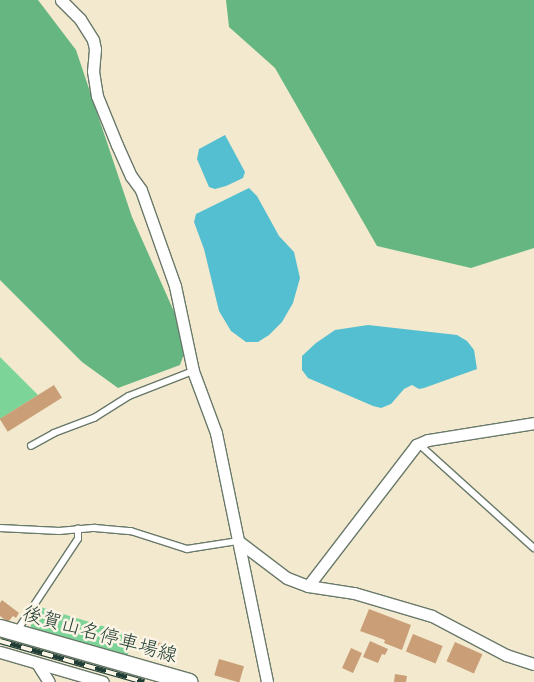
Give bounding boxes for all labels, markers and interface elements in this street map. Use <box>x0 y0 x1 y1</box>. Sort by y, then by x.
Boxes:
street label: 後賀山名停車場線 <box>20 600 180 668</box>

